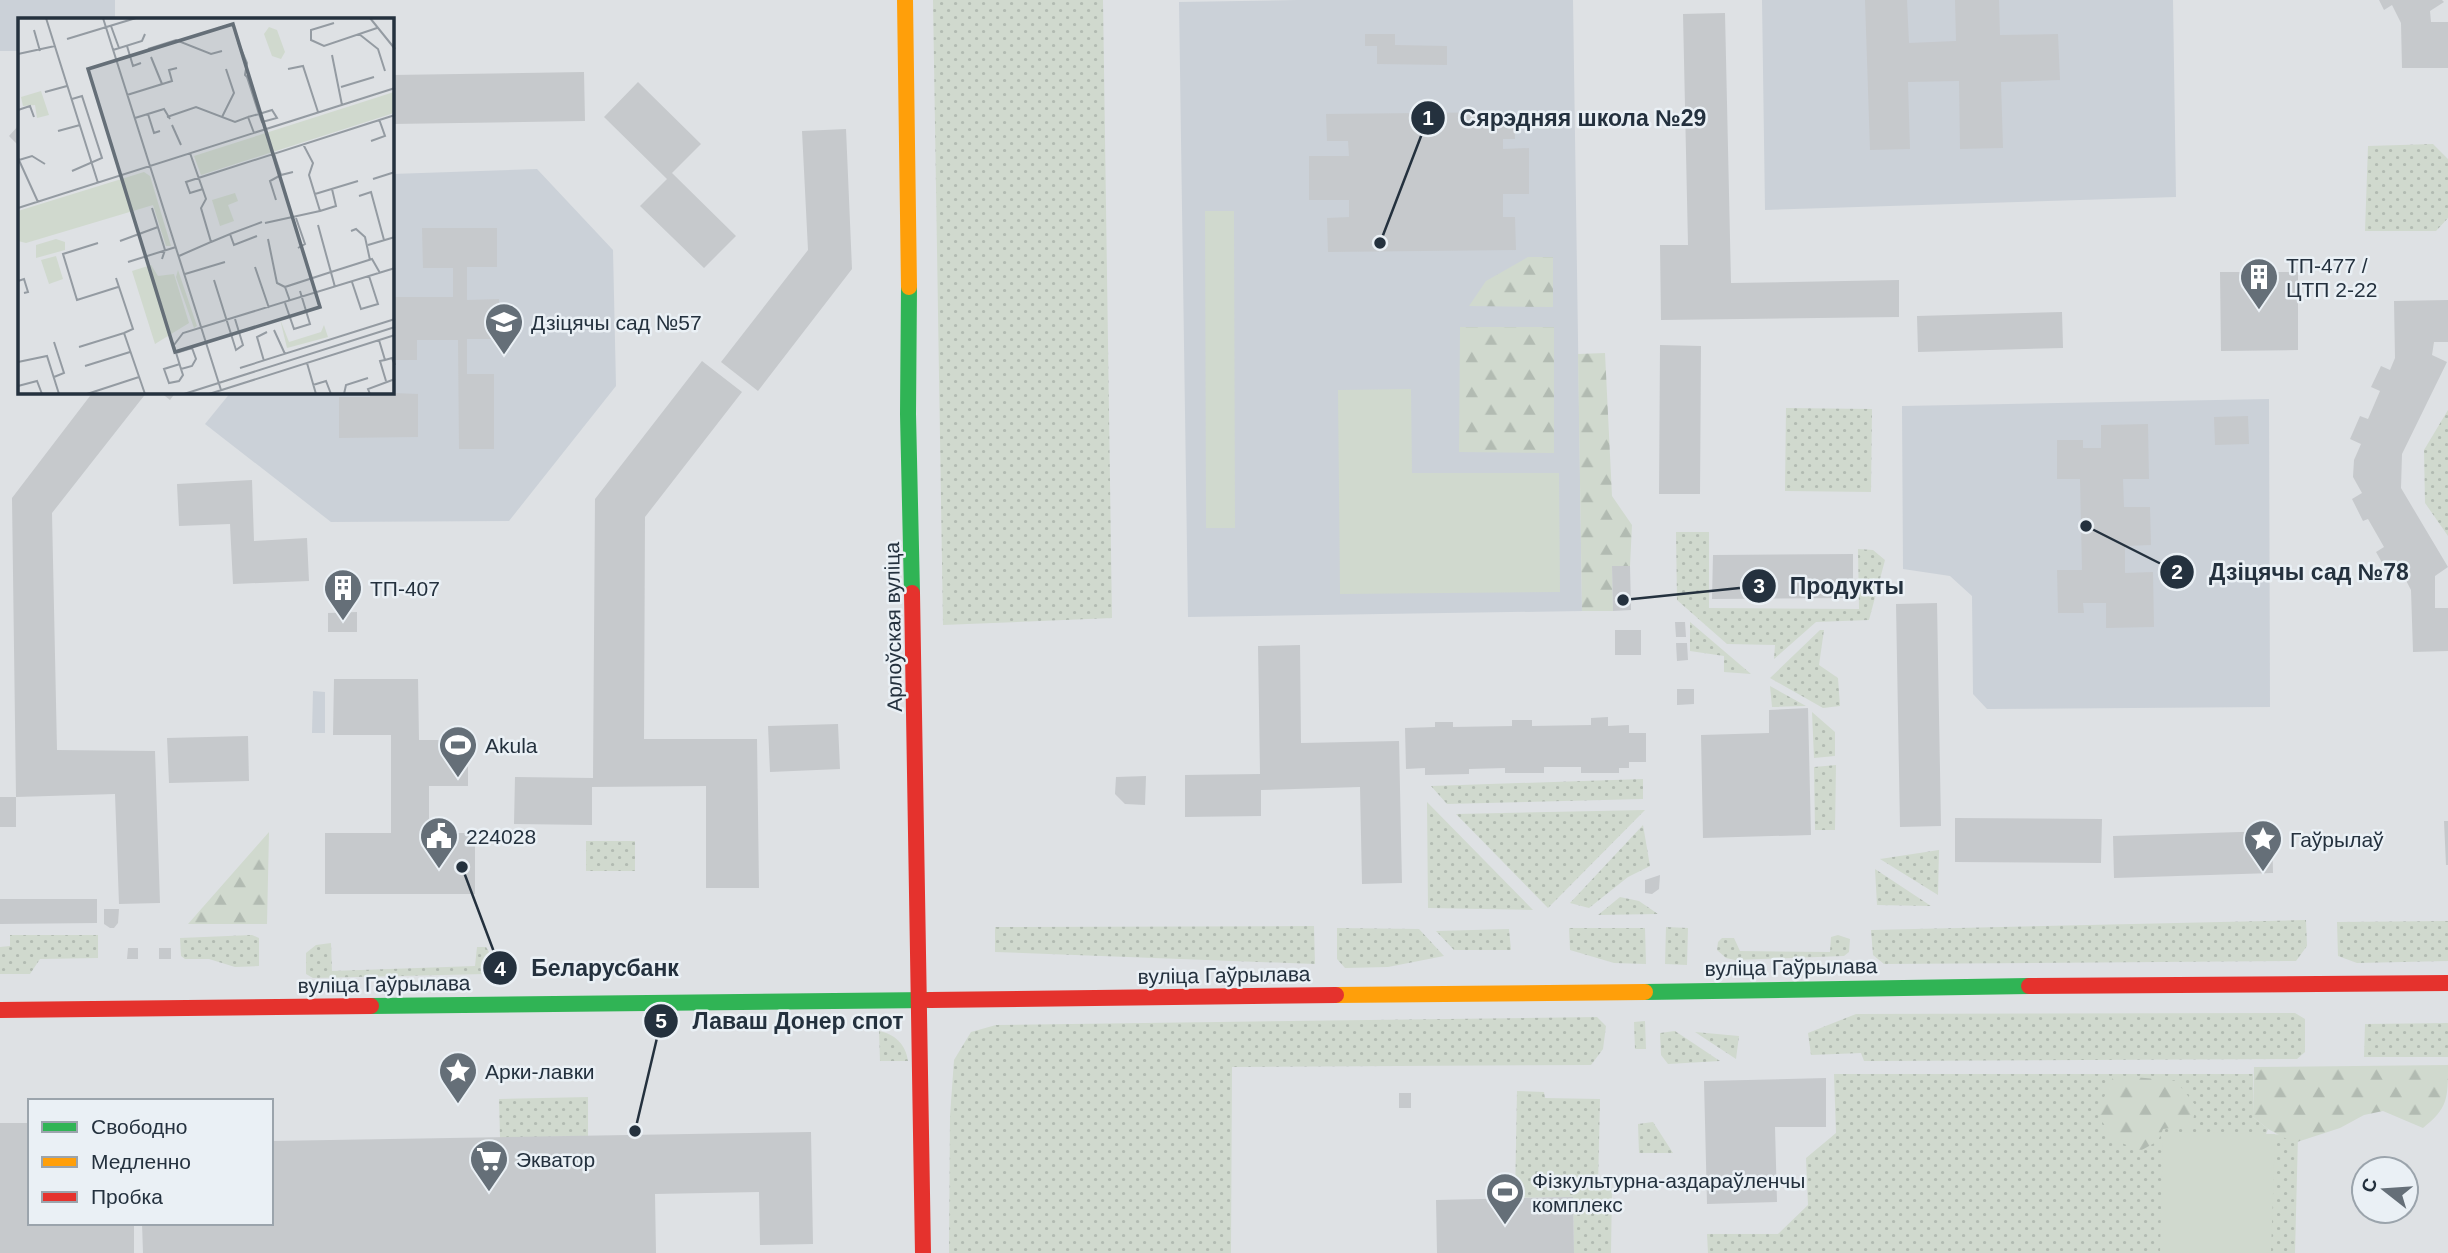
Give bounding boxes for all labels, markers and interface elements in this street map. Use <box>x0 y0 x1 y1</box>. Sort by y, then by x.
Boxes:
inset map <box>18 18 394 394</box>
callout: Сярэдняя школа №29 <box>1410 96 1720 140</box>
text: Сярэдняя школа №29 <box>1460 105 1706 131</box>
text: 1 <box>1422 106 1434 129</box>
place label: ТП-477 / ЦТП 2-22 <box>2286 254 2377 301</box>
building icon: ТП-477 / ЦТП 2-22 <box>2238 256 2280 311</box>
school or university icon: Дзіцячы сад №57 <box>483 301 525 356</box>
place label: Дзіцячы сад №57 <box>531 311 702 334</box>
street label: Арлоўская вуліца <box>880 541 906 712</box>
callout: Дзіцячы сад №78 <box>2160 550 2423 594</box>
text: Дзіцячы сад №78 <box>2209 559 2409 585</box>
text: 2 <box>2171 560 2183 583</box>
callout: Продукты <box>1741 564 1919 608</box>
building icon: ТП-407 <box>322 567 364 622</box>
text: Продукты <box>1790 573 1904 599</box>
text: 3 <box>1753 574 1765 597</box>
place label: ТП-407 <box>370 577 440 600</box>
sports icon: Akula <box>437 724 479 779</box>
place label: Akula <box>485 734 538 757</box>
public building icon: 224028 <box>418 815 460 870</box>
place icon: Гаўрылаў <box>2242 818 2284 873</box>
place label: 224028 <box>466 825 536 848</box>
place label: Гаўрылаў <box>2290 828 2384 851</box>
callout: Беларусбанк <box>482 946 693 990</box>
street label: вуліца Гаўрылава <box>1704 954 1878 980</box>
text: Беларусбанк <box>531 955 679 981</box>
text: 4 <box>494 957 506 980</box>
street label: вуліца Гаўрылава <box>1137 962 1311 988</box>
street label: вуліца Гаўрылава <box>297 971 471 997</box>
callout: Лаваш Донер спот <box>644 999 918 1043</box>
text: Лаваш Донер спот <box>693 1008 903 1034</box>
text: 5 <box>655 1009 667 1032</box>
place icon: Арки-лавки <box>437 1050 479 1105</box>
place label: Арки-лавки <box>485 1060 595 1083</box>
legend <box>28 1099 273 1225</box>
text: Свободно <box>91 1115 188 1138</box>
supermarket icon: Экватор <box>468 1138 510 1193</box>
place label: Экватор <box>516 1148 595 1171</box>
text: Медленно <box>91 1150 191 1173</box>
north arrow <box>2350 1155 2420 1225</box>
place label: Фізкультурна-аздараўленчы комплекс <box>1532 1169 1805 1216</box>
sports icon: Фізкультурна-аздараўленчы комплекс <box>1484 1171 1526 1226</box>
text: С <box>2357 1175 2381 1195</box>
text: Пробка <box>91 1185 163 1208</box>

